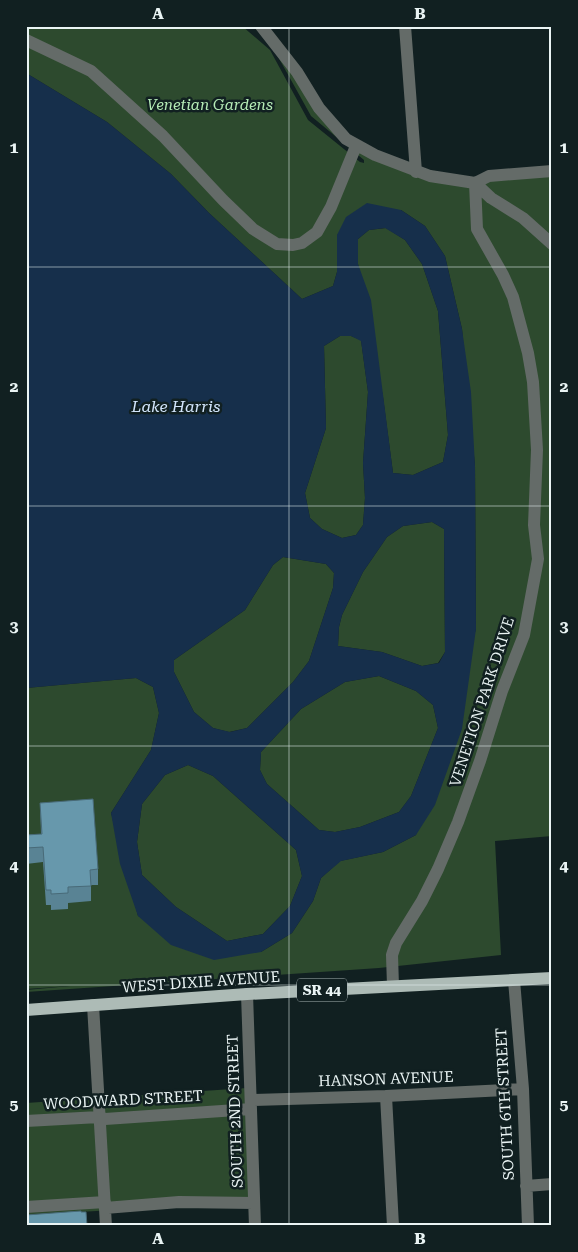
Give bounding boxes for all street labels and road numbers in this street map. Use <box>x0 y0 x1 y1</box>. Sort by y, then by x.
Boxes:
street label: VENETION PARK DRIVE <box>446 615 518 789</box>
street label: WEST DIXIE AVENUE <box>121 967 281 997</box>
road number: SR 44 <box>297 978 347 1002</box>
street label: SOUTH 6TH STREET <box>492 1027 518 1181</box>
street label: SOUTH 2ND STREET <box>223 1034 247 1188</box>
street label: HANSON AVENUE <box>318 1068 454 1090</box>
street label: WOODWARD STREET <box>43 1087 203 1113</box>

